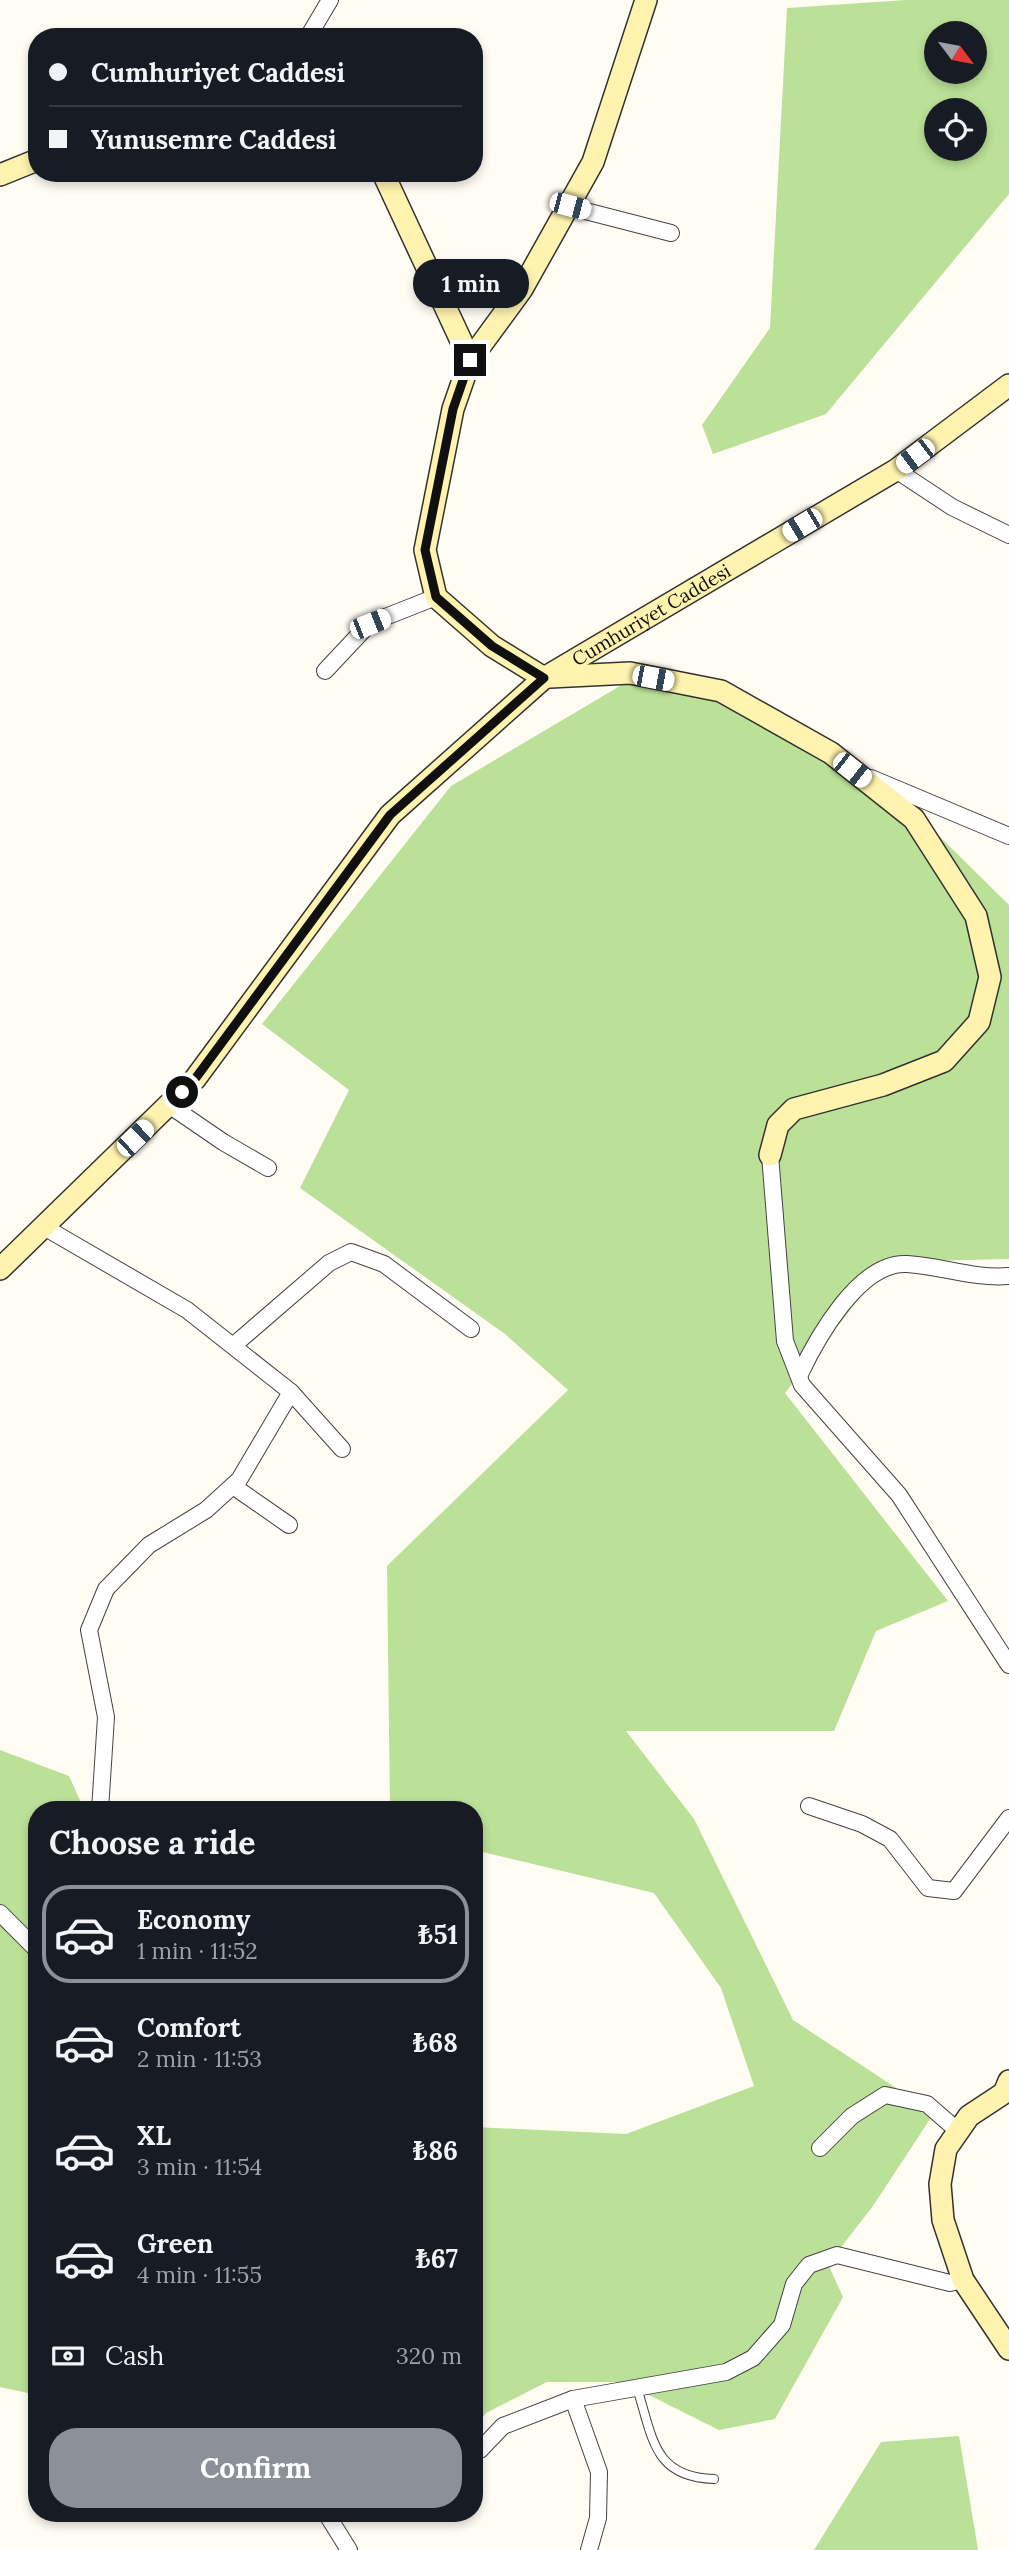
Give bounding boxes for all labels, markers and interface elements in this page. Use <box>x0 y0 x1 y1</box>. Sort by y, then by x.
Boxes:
north arrow <box>924 21 987 84</box>
map controls <box>924 21 987 161</box>
text: Cumhuriyet Caddesi <box>91 56 345 89</box>
button: locate <box>924 98 987 161</box>
text: Yunusemre Caddesi <box>91 123 337 156</box>
car <box>547 190 594 222</box>
callout: 1 min <box>412 258 528 308</box>
text: 1 min <box>442 269 500 298</box>
route end <box>454 344 486 376</box>
car <box>892 435 939 477</box>
car <box>779 505 826 545</box>
street label: Cumhuriyet Caddesi <box>567 558 735 671</box>
car <box>347 606 394 642</box>
car <box>631 664 676 692</box>
car <box>829 749 876 791</box>
route start <box>166 1076 198 1108</box>
car <box>113 1116 158 1160</box>
text: Choose a ride <box>49 1822 256 1863</box>
icon: car <box>53 1903 116 1966</box>
text: Economy <box>137 1903 250 1936</box>
text: ₺51 <box>418 1918 458 1951</box>
text: 1 min · 11:52 <box>137 1936 258 1965</box>
icon: car <box>53 2011 116 2074</box>
text: Comfort <box>137 2011 241 2044</box>
text: ₺68 <box>413 2026 458 2059</box>
text: 2 min · 11:53 <box>137 2044 262 2073</box>
icon: car <box>53 2119 116 2182</box>
text: XL <box>137 2119 171 2152</box>
text: ₺86 <box>413 2134 458 2167</box>
text: 3 min · 11:54 <box>137 2152 262 2181</box>
icon: car <box>53 2227 116 2290</box>
text: Green <box>137 2227 213 2260</box>
text: ₺67 <box>415 2242 458 2275</box>
text: 4 min · 11:55 <box>137 2260 262 2289</box>
icon: cash <box>49 2337 87 2375</box>
text: Cash <box>105 2339 164 2372</box>
text: 320 m <box>396 2341 462 2370</box>
button: Confirm <box>49 2428 462 2508</box>

